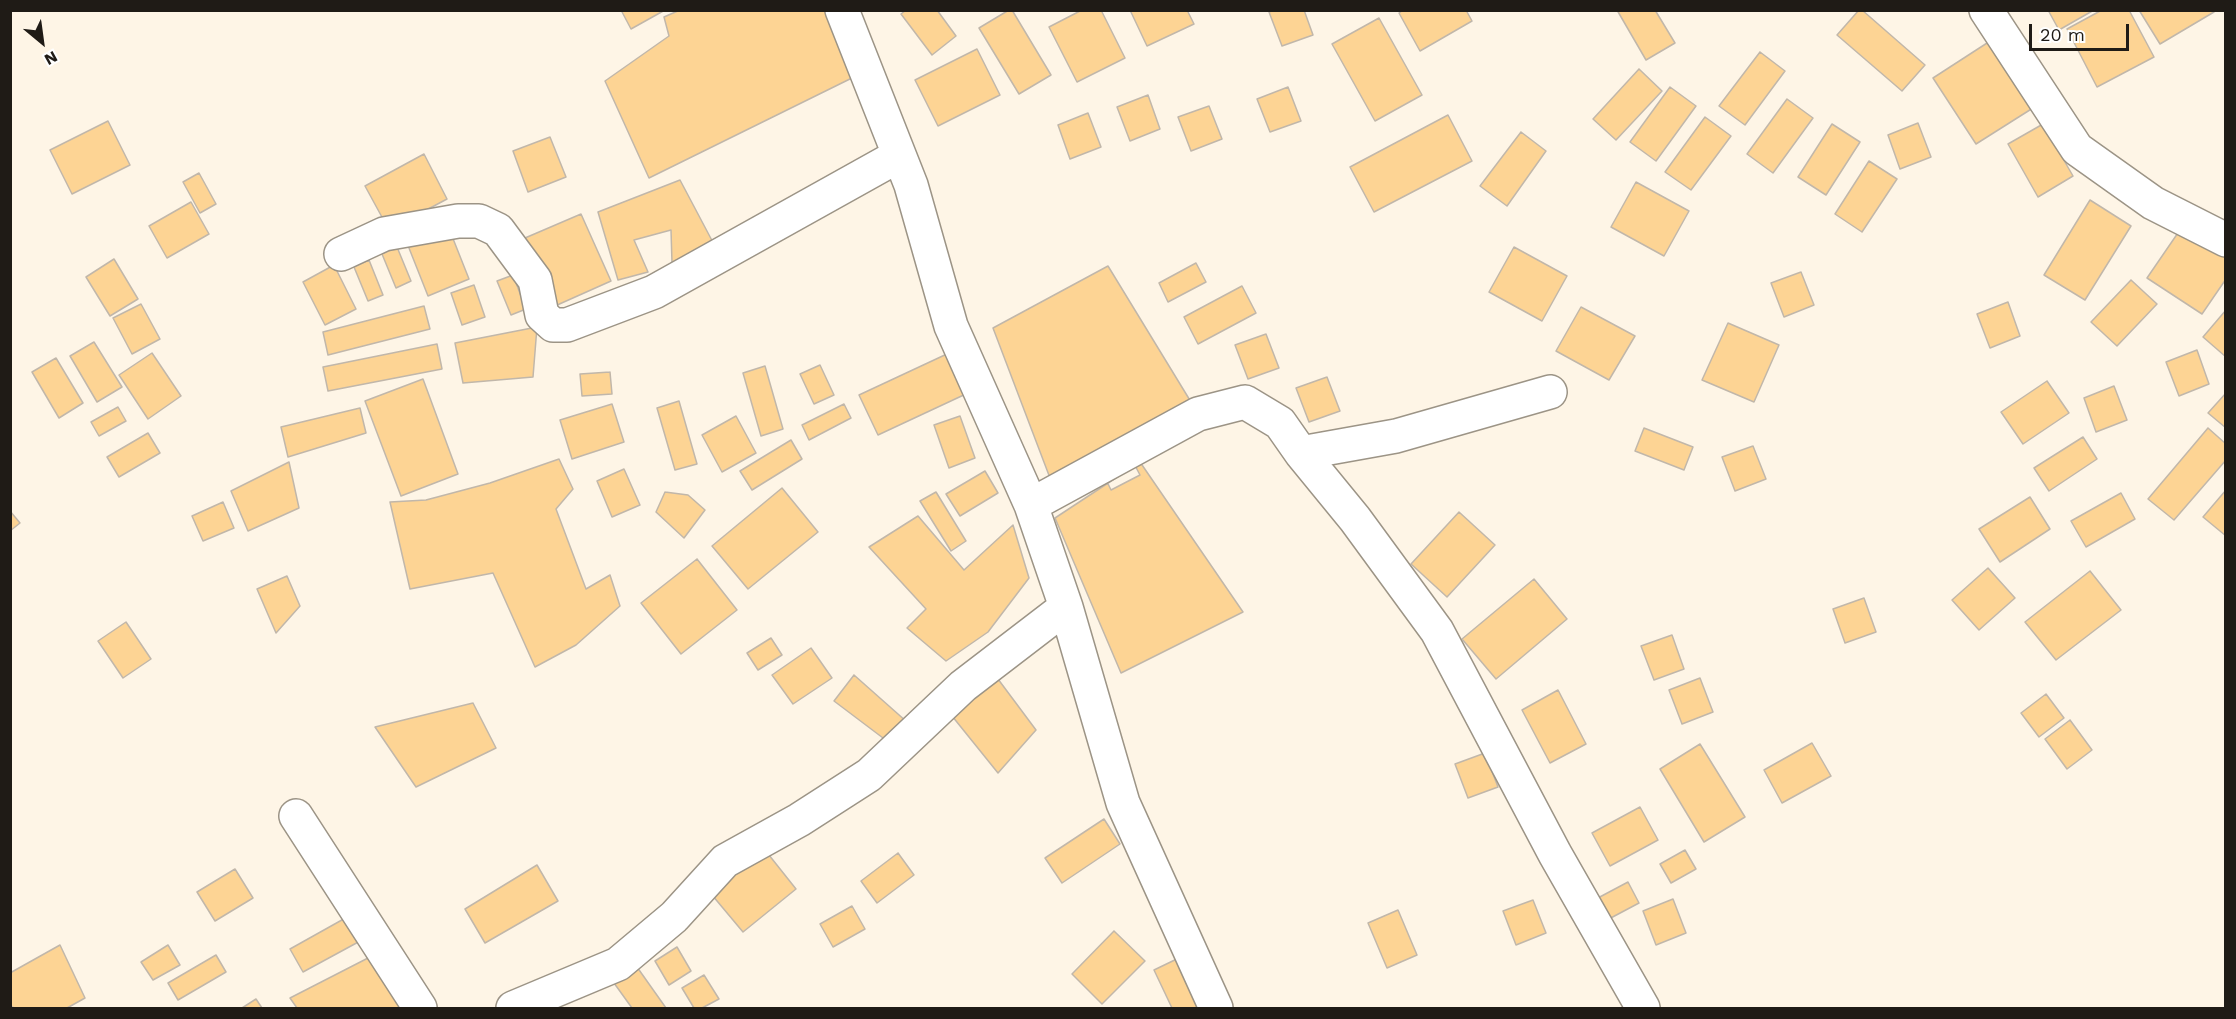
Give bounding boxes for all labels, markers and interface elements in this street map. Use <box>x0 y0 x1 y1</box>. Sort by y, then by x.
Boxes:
north arrow <box>12 12 72 72</box>
scale bar <box>2032 12 2132 50</box>
text: 20 m <box>2040 24 2085 45</box>
text: N <box>41 47 61 69</box>

